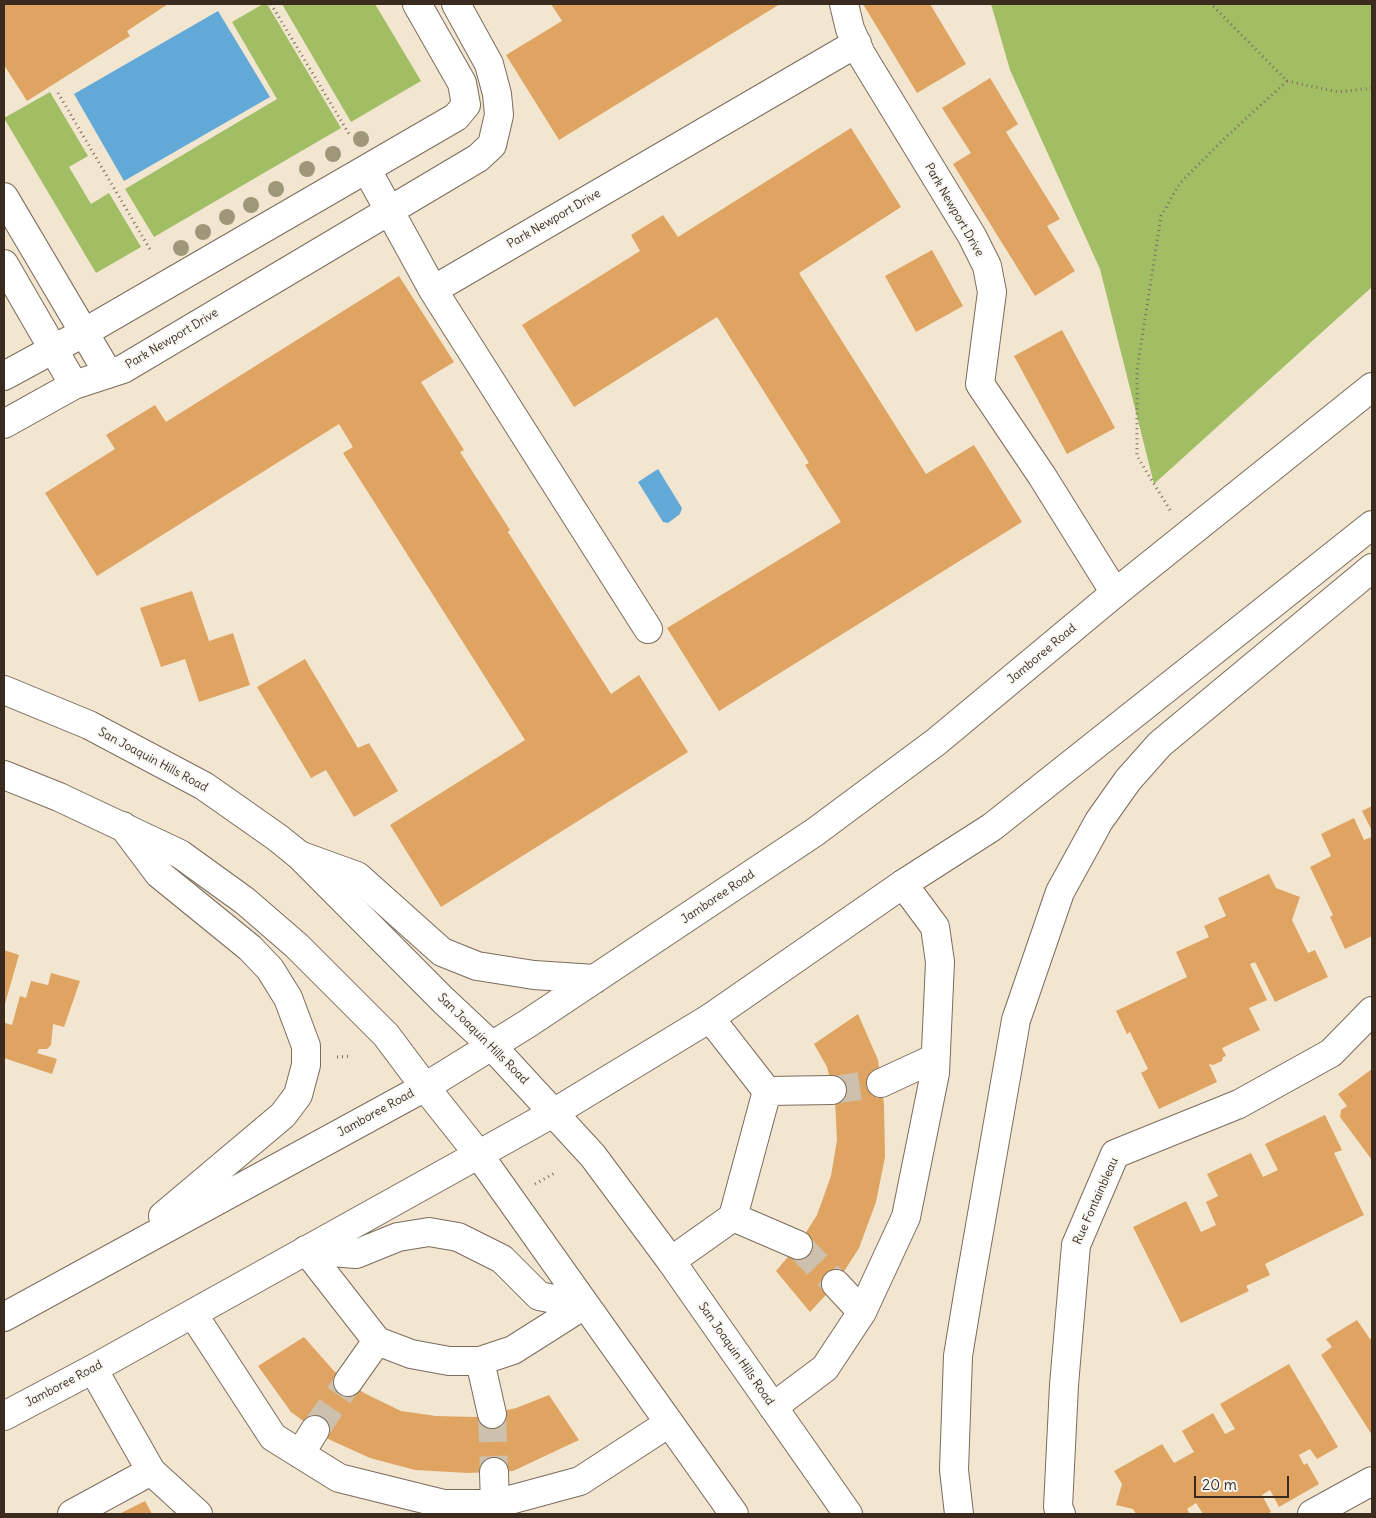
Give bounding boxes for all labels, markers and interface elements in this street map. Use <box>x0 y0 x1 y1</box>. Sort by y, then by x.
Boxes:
street label: Park Newport Drive <box>921 161 987 259</box>
street label: Park Newport Drive <box>505 186 603 252</box>
street label: Park Newport Drive <box>123 306 221 372</box>
street label: Jamboree Road <box>1005 621 1079 687</box>
street label: San Joaquin Hills Road <box>96 725 210 795</box>
street label: Jamboree Road <box>679 867 757 927</box>
street label: San Joaquin Hills Road <box>435 991 531 1087</box>
street label: Jamboree Road <box>335 1086 417 1140</box>
street label: Rue Fontainbleau <box>1070 1155 1122 1247</box>
street label: San Joaquin Hills Road <box>695 1300 777 1408</box>
street label: Jamboree Road <box>23 1358 105 1410</box>
scale bar <box>1196 1466 1291 1498</box>
text: 20 m <box>1202 1475 1237 1494</box>

